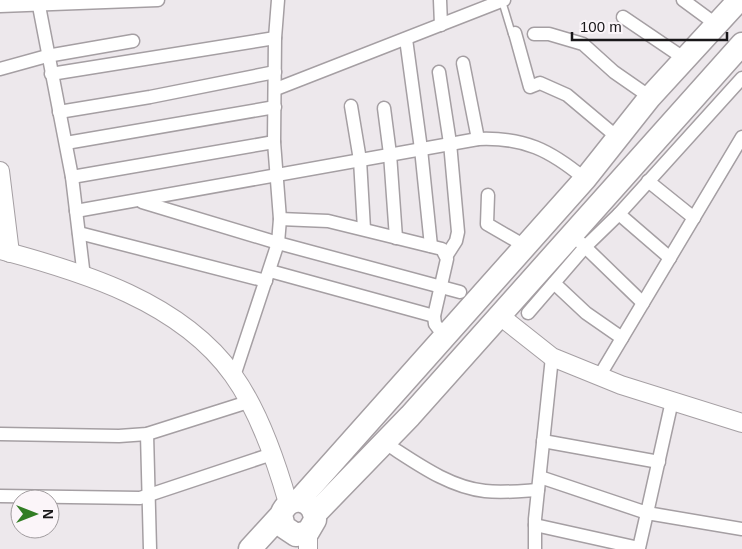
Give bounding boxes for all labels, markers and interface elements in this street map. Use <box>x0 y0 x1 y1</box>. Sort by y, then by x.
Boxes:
scale bar <box>572 10 727 42</box>
text: 100 m <box>580 18 622 35</box>
north arrow <box>10 489 60 539</box>
text: N <box>40 509 56 519</box>

